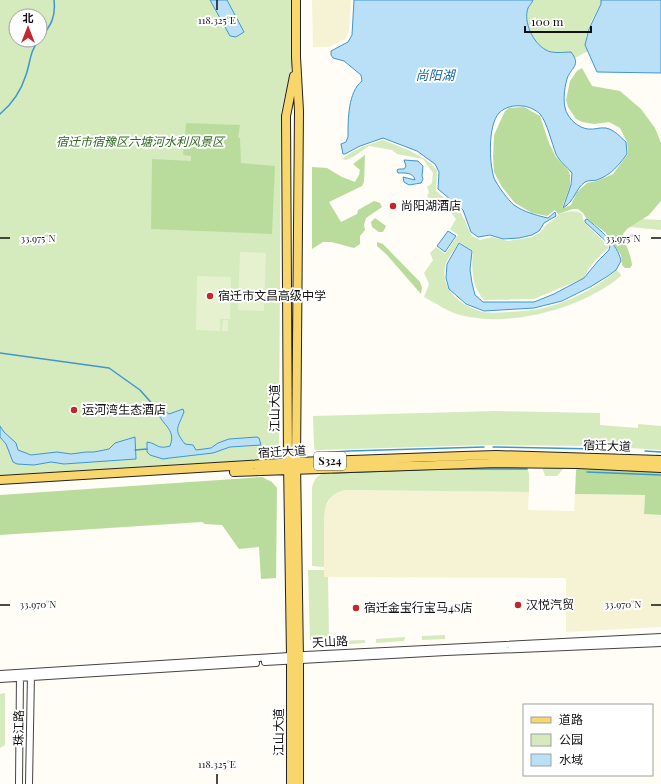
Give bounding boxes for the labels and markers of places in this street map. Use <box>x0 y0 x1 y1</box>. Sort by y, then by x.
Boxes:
place label: 尚阳湖酒店 <box>401 197 461 213</box>
marker: 尚阳湖酒店 <box>388 201 398 211</box>
place label: 宿迁市文昌高级中学 <box>218 287 326 303</box>
marker: 宿迁市文昌高级中学 <box>205 291 215 301</box>
place label: 运河湾生态酒店 <box>82 401 166 417</box>
marker: 运河湾生态酒店 <box>69 405 79 415</box>
place label: 汉悦汽贸 <box>526 596 574 612</box>
place label: 宿迁金宝行宝马4S店 <box>364 599 472 615</box>
marker: 汉悦汽贸 <box>513 600 523 610</box>
marker: 宿迁金宝行宝马4S店 <box>351 603 361 613</box>

